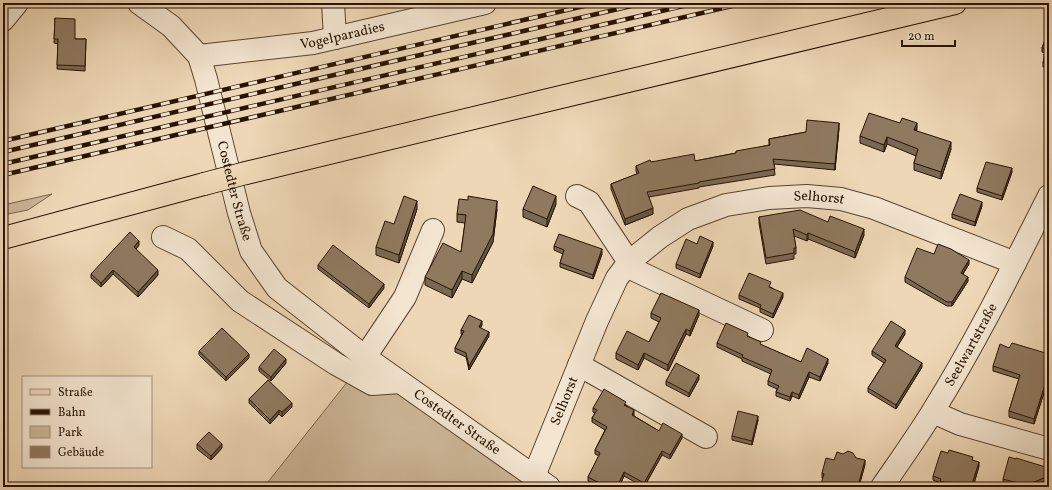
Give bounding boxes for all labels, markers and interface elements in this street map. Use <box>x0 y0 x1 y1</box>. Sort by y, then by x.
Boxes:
street label: Vogelparadies <box>299 17 387 54</box>
scale bar <box>902 22 955 48</box>
text: 20 m <box>908 29 935 45</box>
street label: Costedter Straße <box>212 139 257 244</box>
street label: Selhorst <box>793 186 847 209</box>
street label: Seelwartstraße <box>940 300 1002 390</box>
street label: Selhorst <box>546 374 583 428</box>
legend <box>22 376 152 468</box>
text: Straße <box>58 385 93 401</box>
street label: Costedter Straße <box>410 385 505 460</box>
text: Bahn <box>58 405 86 421</box>
text: Park <box>58 425 83 441</box>
text: Gebäude <box>58 445 105 461</box>

